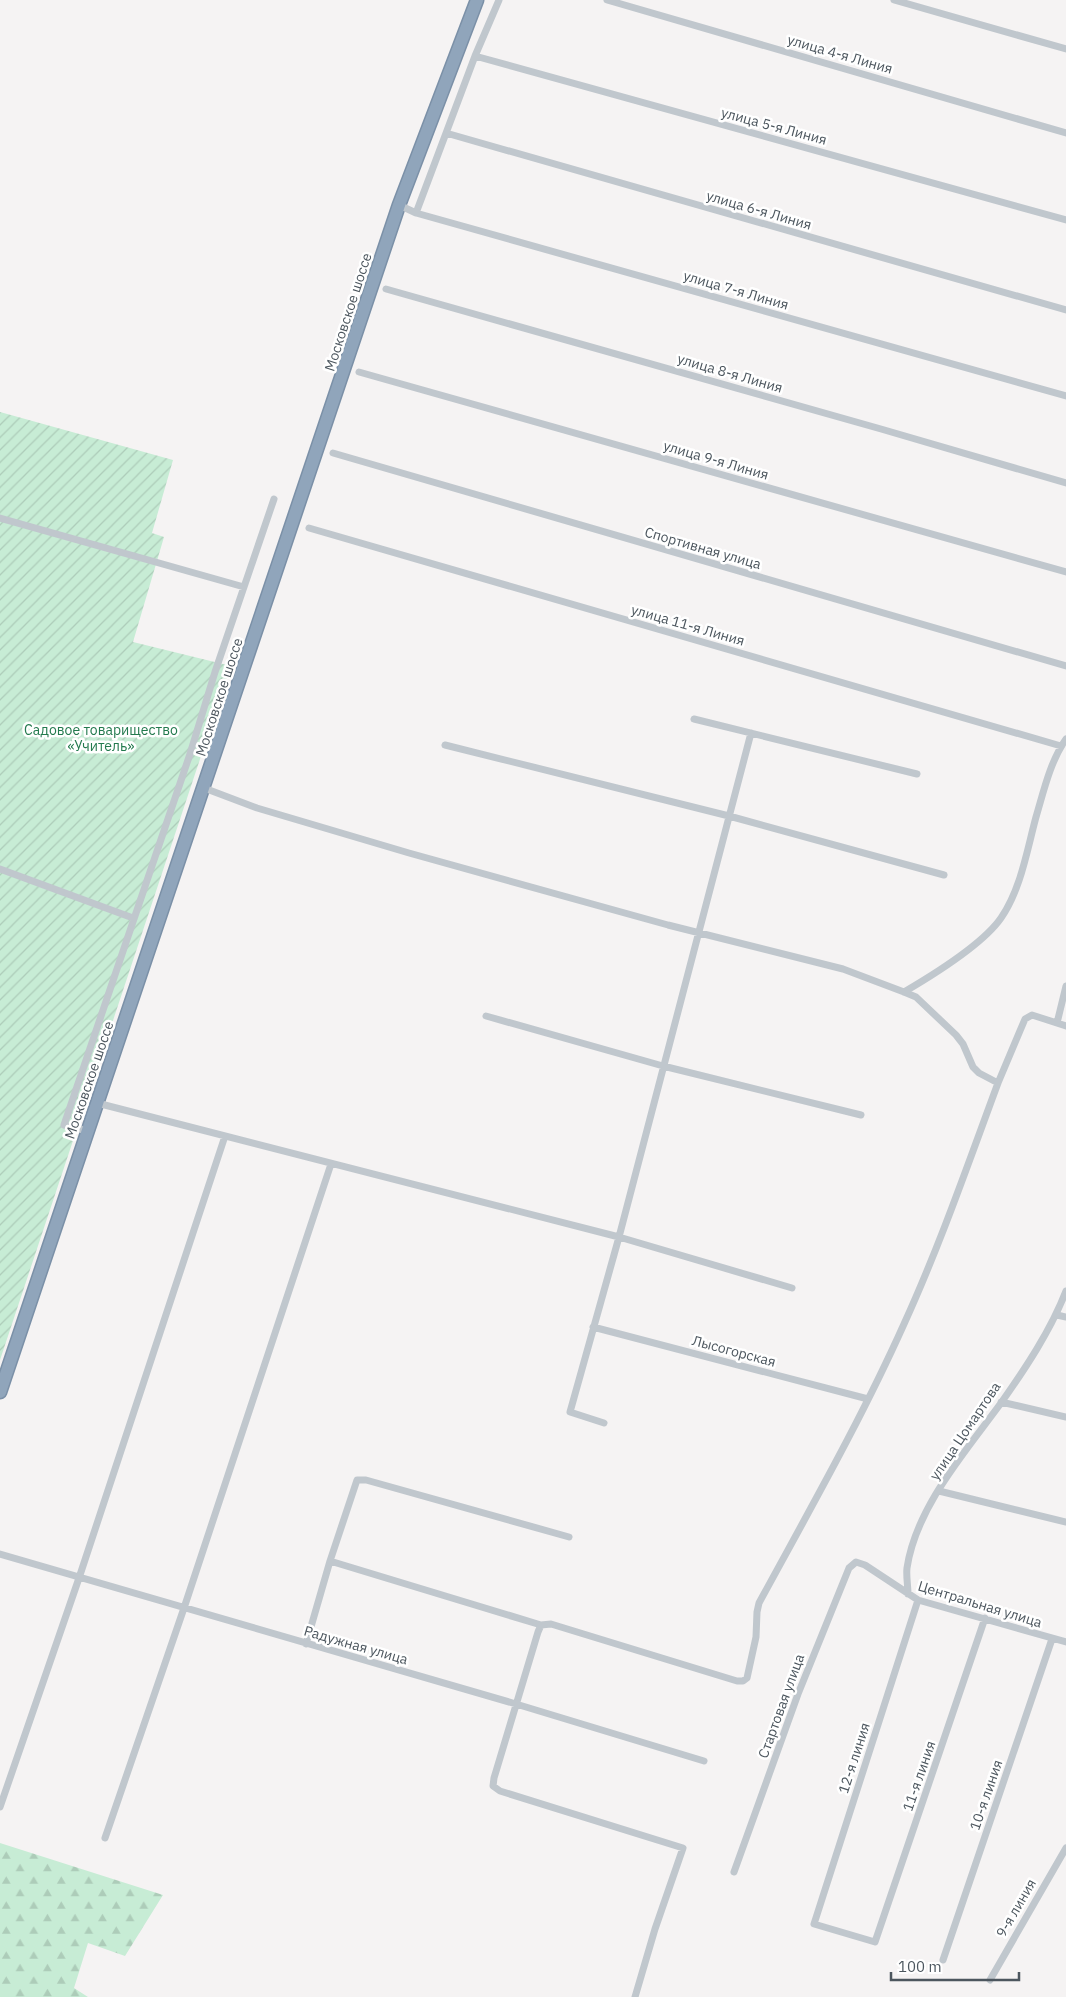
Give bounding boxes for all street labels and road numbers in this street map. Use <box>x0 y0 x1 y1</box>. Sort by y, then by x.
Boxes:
street label: улица 4-я Линия <box>785 30 895 78</box>
street label: улица 5-я Линия <box>719 103 829 149</box>
street label: улица 6-я Линия <box>704 186 814 234</box>
street label: Московское шоссе <box>320 250 376 373</box>
street label: улица 7-я Линия <box>681 266 791 314</box>
street label: улица 8-я Линия <box>675 349 785 397</box>
street label: улица 9-я Линия <box>661 436 771 484</box>
street label: Спортивная улица <box>643 523 764 573</box>
street label: улица 11-я Линия <box>629 600 747 650</box>
street label: Московское шоссе <box>191 635 247 758</box>
street label: Московское шоссе <box>60 1018 118 1141</box>
street label: Лысогорская <box>690 1331 778 1371</box>
street label: улица Цомартова <box>925 1378 1005 1484</box>
street label: Центральная улица <box>916 1577 1045 1632</box>
street label: Радужная улица <box>302 1622 411 1669</box>
street label: Стартовая улица <box>754 1651 808 1761</box>
street label: 12-я линия <box>834 1720 874 1796</box>
street label: 11-я линия <box>899 1738 939 1814</box>
street label: 10-я линия <box>966 1757 1006 1833</box>
street label: 9-я линия <box>992 1875 1040 1941</box>

